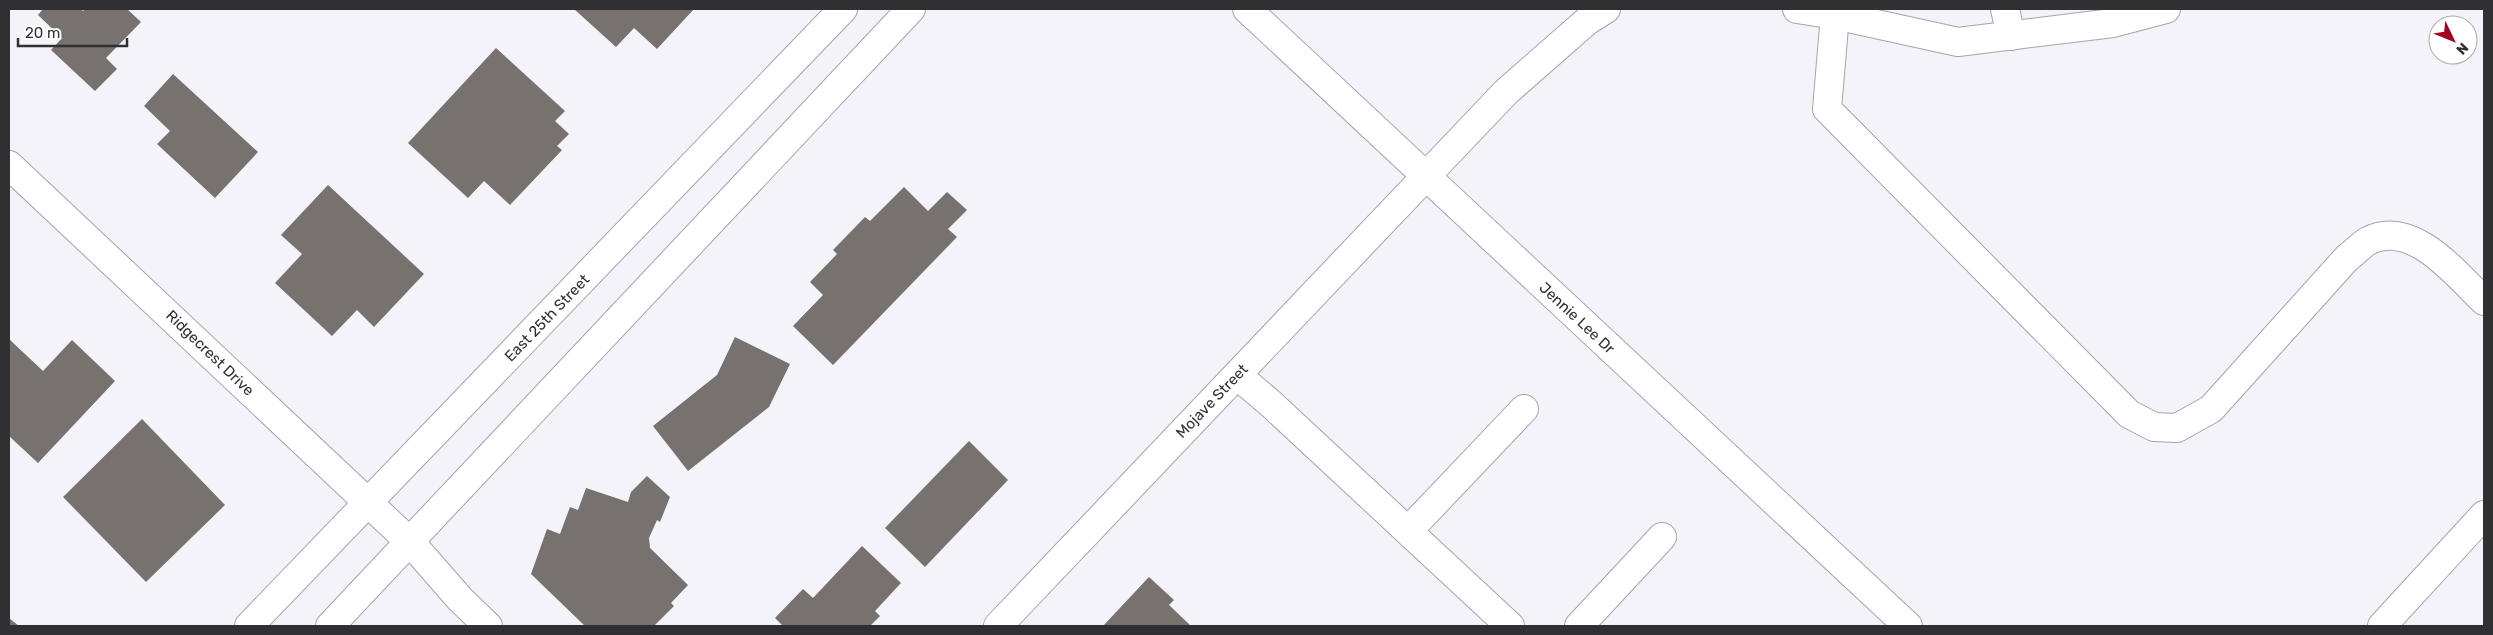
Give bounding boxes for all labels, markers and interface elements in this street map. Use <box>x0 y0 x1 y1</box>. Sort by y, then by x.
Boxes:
scale bar <box>18 15 126 47</box>
north arrow <box>2428 15 2478 65</box>
text: 20 m <box>25 24 60 42</box>
text: N <box>2452 39 2472 58</box>
street label: East 25th Street <box>501 271 593 365</box>
street label: Jennie Lee Dr <box>1536 278 1619 358</box>
street label: Ridgecrest Drive <box>162 306 258 400</box>
street label: Mojave Street <box>1172 360 1252 442</box>

